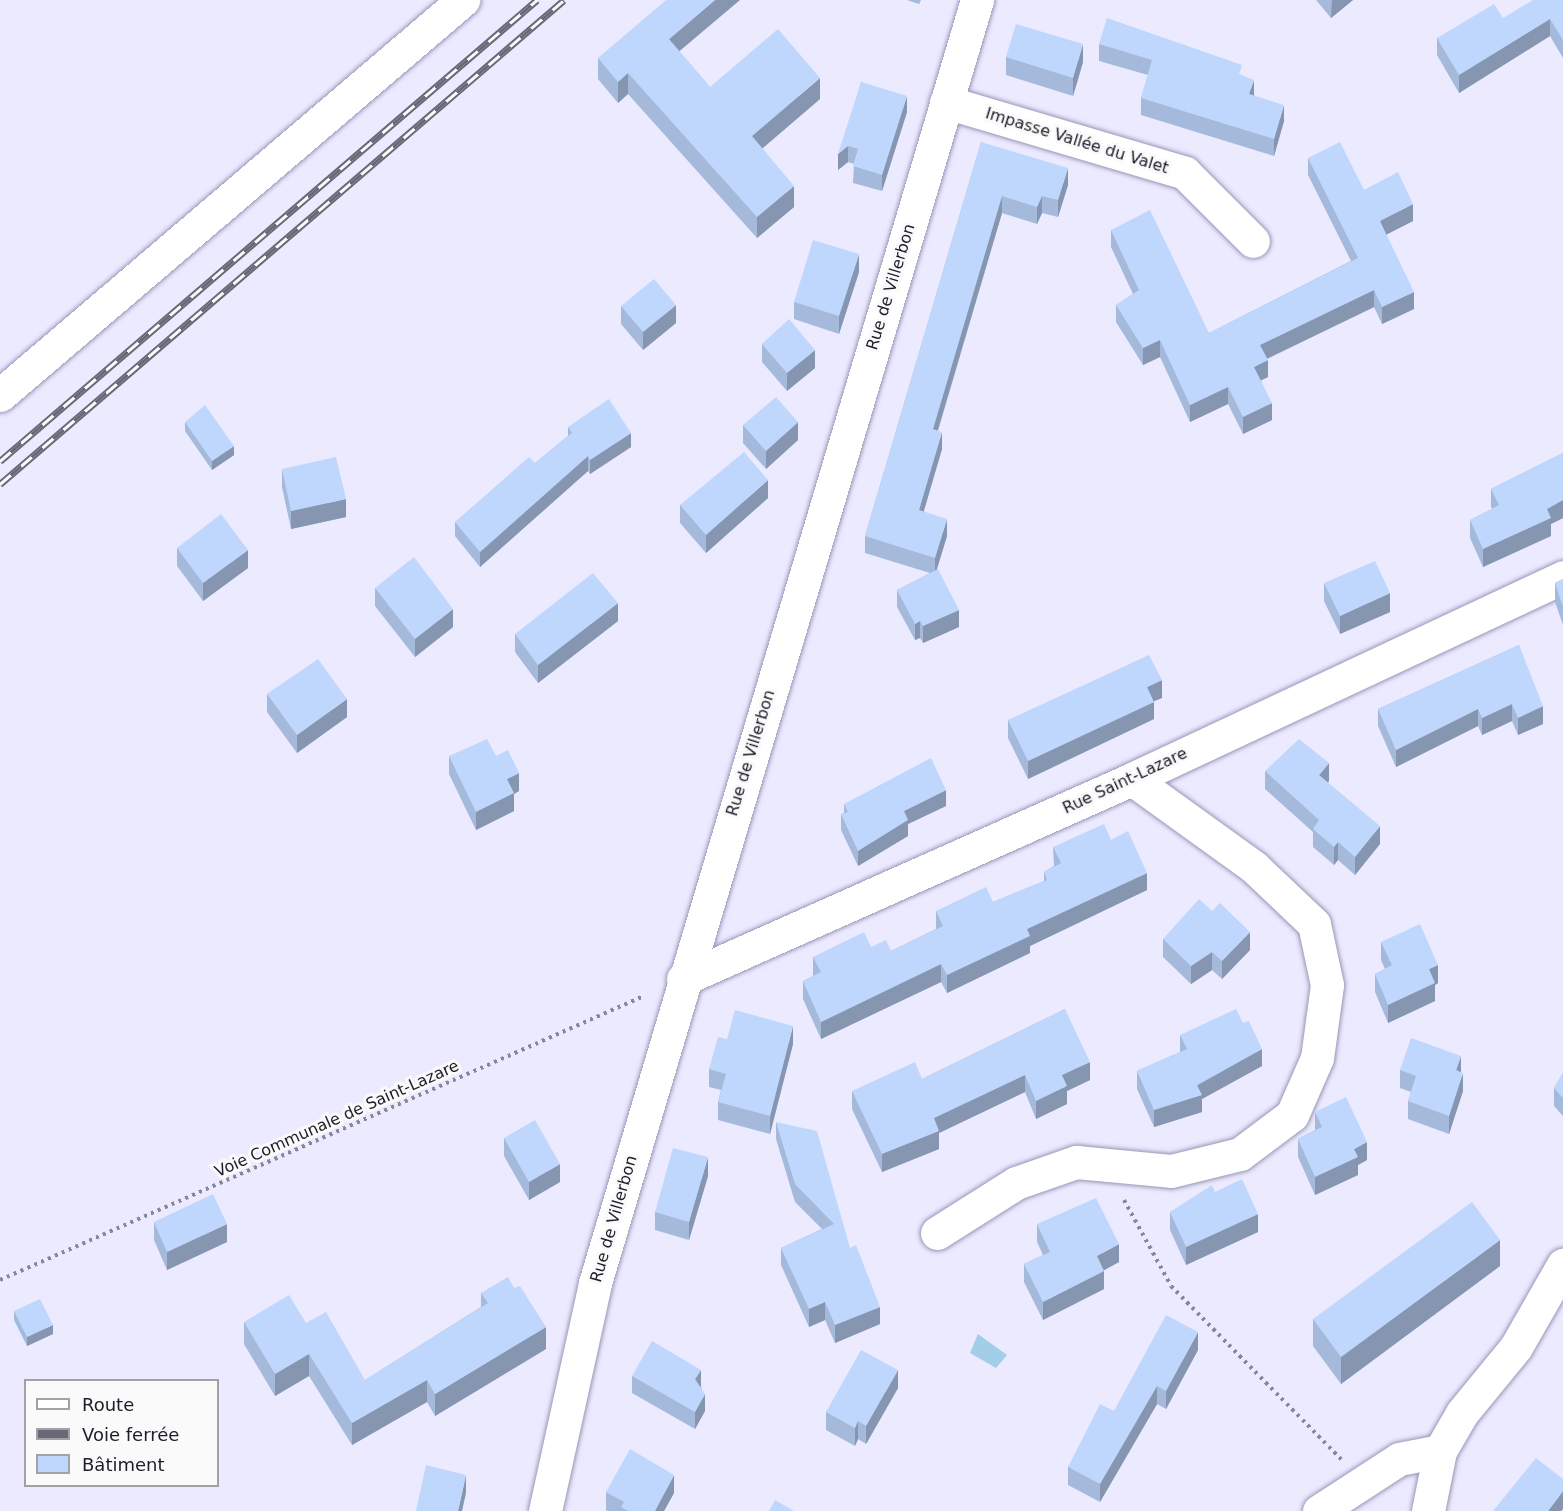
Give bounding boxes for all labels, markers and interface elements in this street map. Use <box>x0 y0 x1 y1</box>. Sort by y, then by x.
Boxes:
street label: Impasse Vallée du Valet <box>983 104 1171 178</box>
street label: Rue de Villerbon <box>863 222 919 352</box>
street label: Rue de Villerbon <box>723 688 779 818</box>
street label: Rue Saint-Lazare <box>1060 744 1190 818</box>
street label: Voie Communale de Saint-Lazare <box>212 1056 462 1182</box>
street label: Rue de Villerbon <box>587 1153 641 1285</box>
legend <box>24 1379 219 1487</box>
text: Route <box>82 1394 134 1415</box>
text: Voie ferrée <box>82 1424 179 1445</box>
text: Bâtiment <box>82 1454 165 1475</box>

